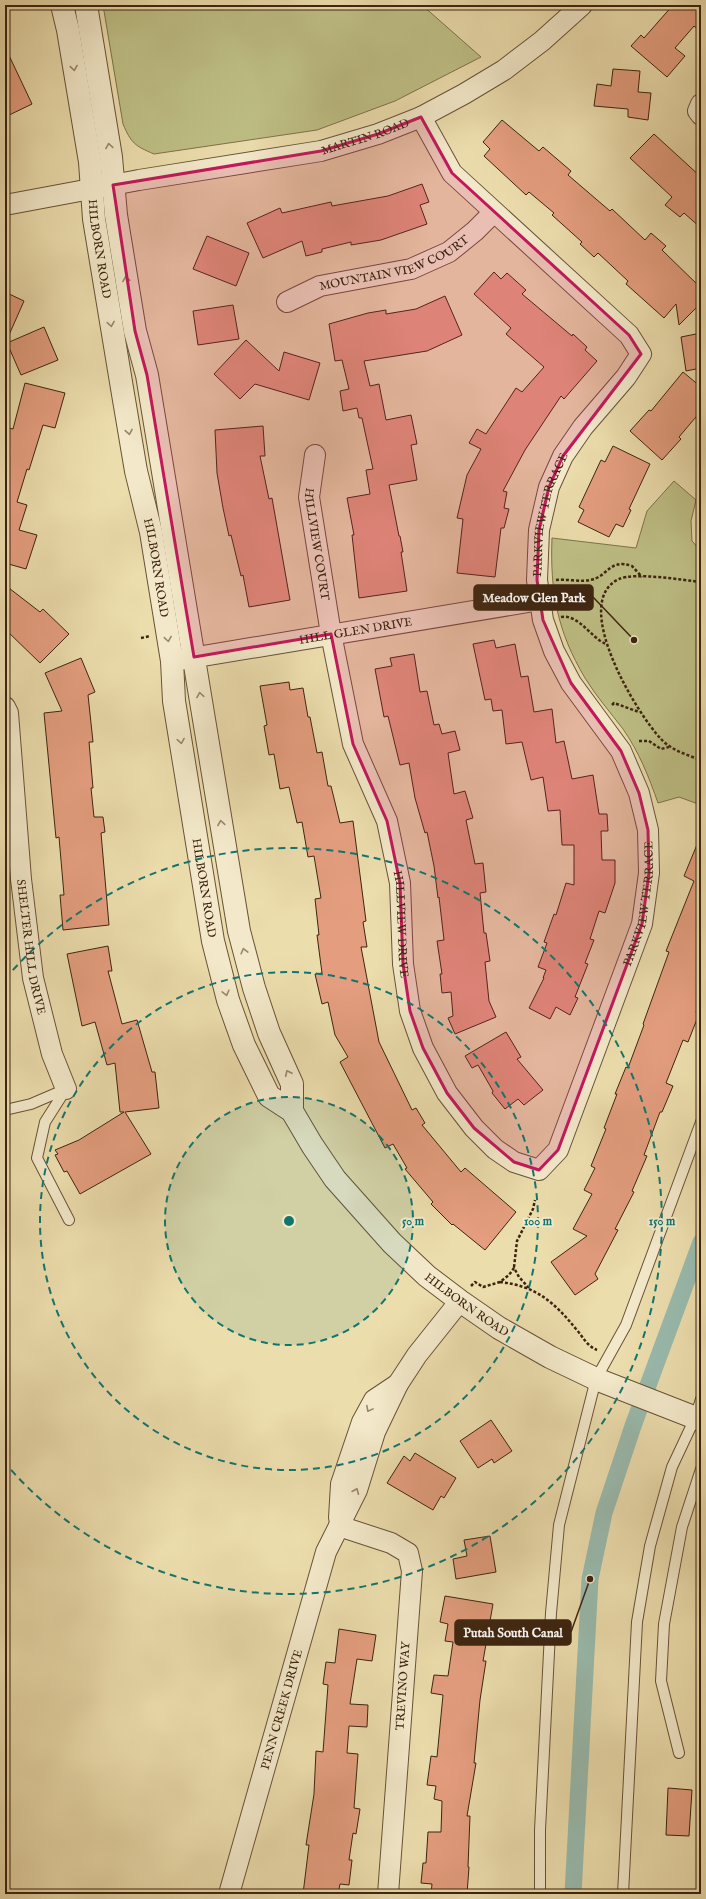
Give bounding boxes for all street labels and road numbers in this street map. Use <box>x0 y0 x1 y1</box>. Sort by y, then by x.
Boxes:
street label: MARTIN ROAD <box>319 115 412 158</box>
street label: HILBORN ROAD <box>85 199 115 300</box>
street label: MOUNTAIN VIEW COURT <box>318 232 472 293</box>
street label: PARKVIEW TERRACE <box>530 450 571 577</box>
street label: HILLVIEW COURT <box>301 487 333 602</box>
street label: HILBORN ROAD <box>140 517 172 619</box>
street label: HILL GLEN DRIVE <box>298 614 413 647</box>
street label: HILBORN ROAD <box>189 837 220 939</box>
street label: PARKVIEW TERRACE <box>619 841 657 968</box>
street label: HILLVIEW DRIVE <box>390 869 412 979</box>
street label: SHELTER HILL DRIVE <box>14 879 49 1016</box>
street label: HILBORN ROAD <box>422 1269 512 1340</box>
street label: TREVINO WAY <box>392 1640 414 1731</box>
street label: PENN CREEK DRIVE <box>257 1647 306 1771</box>

